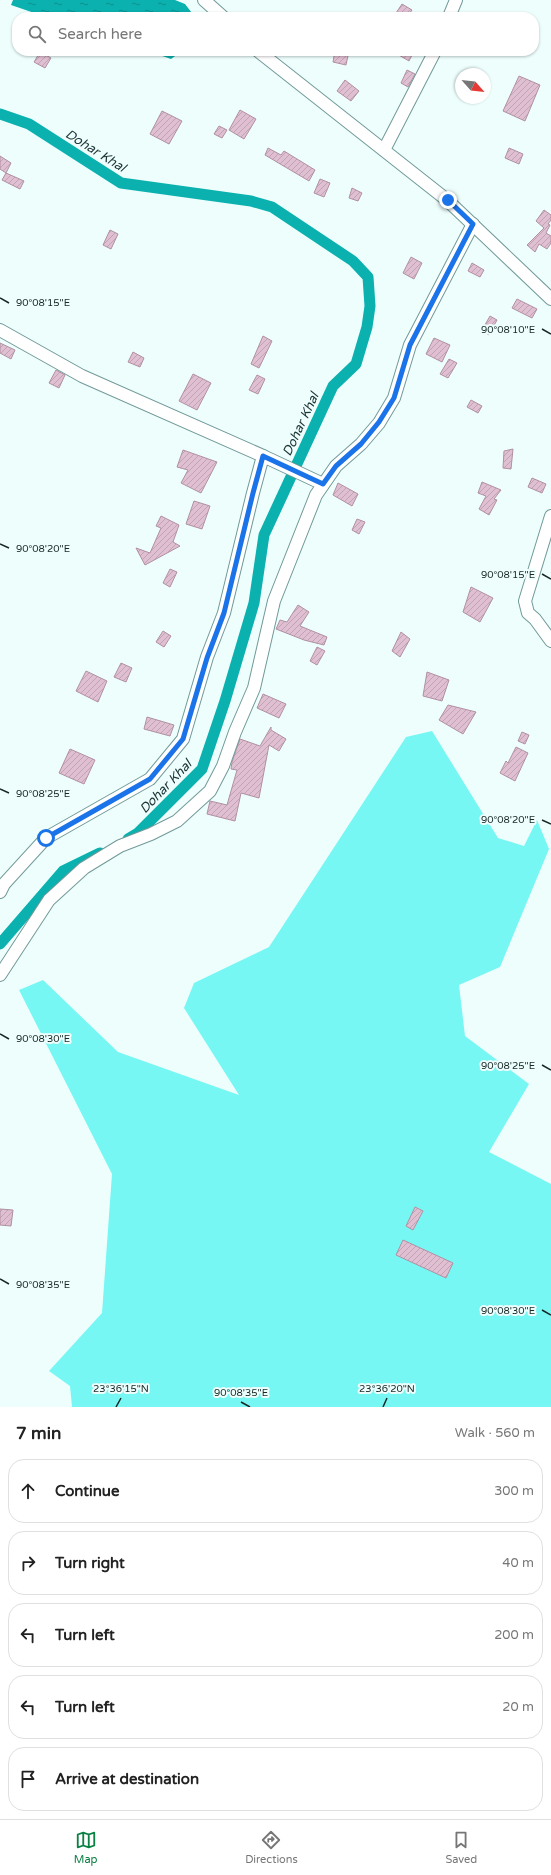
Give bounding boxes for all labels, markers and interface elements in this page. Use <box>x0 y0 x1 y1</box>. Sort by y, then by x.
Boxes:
search box <box>12 12 539 56</box>
icon: search <box>26 23 48 45</box>
text: Search here <box>58 25 142 43</box>
north arrow <box>455 68 491 104</box>
water label: Dohar Khal <box>62 126 130 177</box>
route end <box>439 191 457 209</box>
text: 90°08'15"E <box>16 297 70 309</box>
text: 90°08'10"E <box>481 324 535 336</box>
water label: Dohar Khal <box>279 389 323 459</box>
text: 90°08'20"E <box>16 543 70 555</box>
text: 90°08'15"E <box>481 569 535 581</box>
water label: Dohar Khal <box>136 755 196 817</box>
text: 90°08'25"E <box>16 788 70 800</box>
text: 90°08'20"E <box>481 814 535 826</box>
route start <box>37 829 55 847</box>
text: 90°08'30"E <box>16 1033 70 1045</box>
text: 90°08'25"E <box>481 1060 535 1072</box>
text: 90°08'35"E <box>16 1279 70 1291</box>
text: 90°08'30"E <box>481 1305 535 1317</box>
text: 23°36'15"N <box>93 1383 149 1395</box>
text: 23°36'20"N <box>359 1383 415 1395</box>
text: 90°08'35"E <box>214 1387 268 1399</box>
text: 7 min <box>16 1423 61 1444</box>
text: Walk · 560 m <box>455 1425 535 1441</box>
icon: ahead <box>17 1480 39 1502</box>
text: Continue <box>55 1482 119 1500</box>
text: 300 m <box>494 1483 534 1499</box>
icon: right <box>17 1552 39 1574</box>
text: Turn right <box>55 1554 125 1572</box>
text: 40 m <box>502 1555 534 1571</box>
icon: left <box>17 1624 39 1646</box>
text: Turn left <box>55 1626 115 1644</box>
text: 200 m <box>494 1627 534 1643</box>
icon: left <box>17 1696 39 1718</box>
text: Turn left <box>55 1698 115 1716</box>
text: 20 m <box>502 1699 534 1715</box>
icon: arrive <box>17 1768 39 1790</box>
text: Arrive at destination <box>55 1770 199 1788</box>
tab: Map <box>74 1829 98 1866</box>
tab: Directions <box>245 1829 298 1866</box>
tab: Saved <box>445 1829 477 1866</box>

